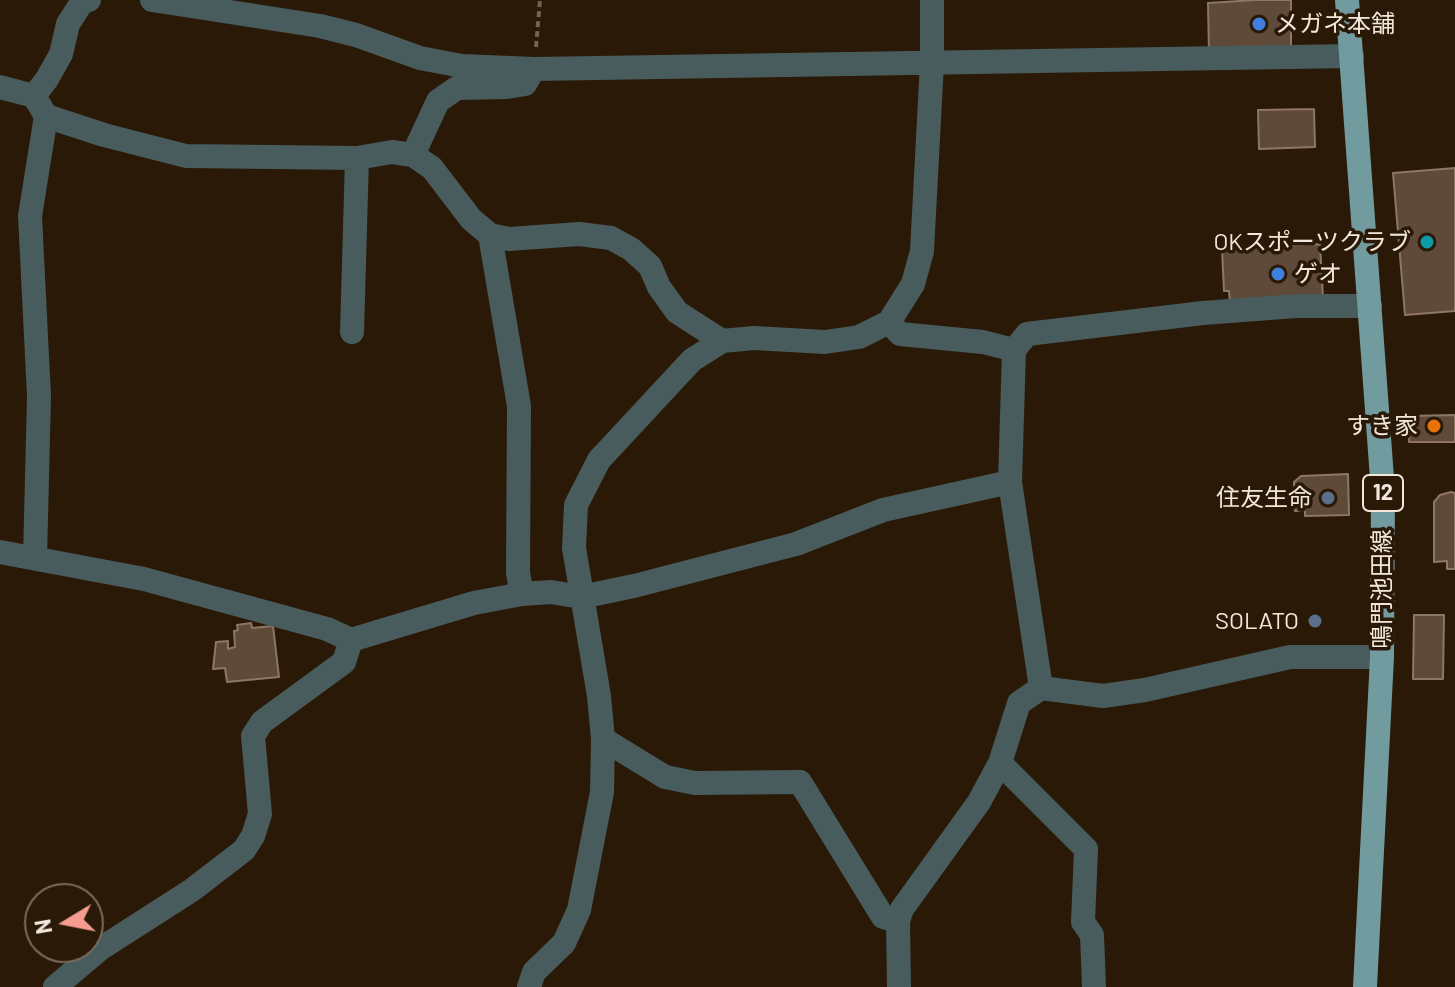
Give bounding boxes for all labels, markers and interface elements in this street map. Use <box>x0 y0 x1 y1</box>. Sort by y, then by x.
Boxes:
place label: メガネ本舗 <box>1275 10 1395 38</box>
marker: メガネ本舗 <box>1250 15 1268 33</box>
place label: OKスポーツクラブ <box>1213 228 1411 256</box>
marker: OKスポーツクラブ <box>1418 233 1436 251</box>
place label: ゲオ <box>1294 260 1342 288</box>
marker: ゲオ <box>1269 265 1287 283</box>
place label: すき家 <box>1346 412 1418 440</box>
marker: すき家 <box>1425 417 1443 435</box>
road number: 12 <box>1363 475 1403 511</box>
place label: 住友生命 <box>1216 484 1312 512</box>
marker: 住友生命 <box>1319 489 1337 507</box>
street label: 鳴門池田線 <box>1368 529 1396 649</box>
place label: SOLATO <box>1215 607 1299 635</box>
marker: SOLATO <box>1306 612 1324 630</box>
north arrow <box>24 883 104 963</box>
text: N <box>28 917 56 936</box>

